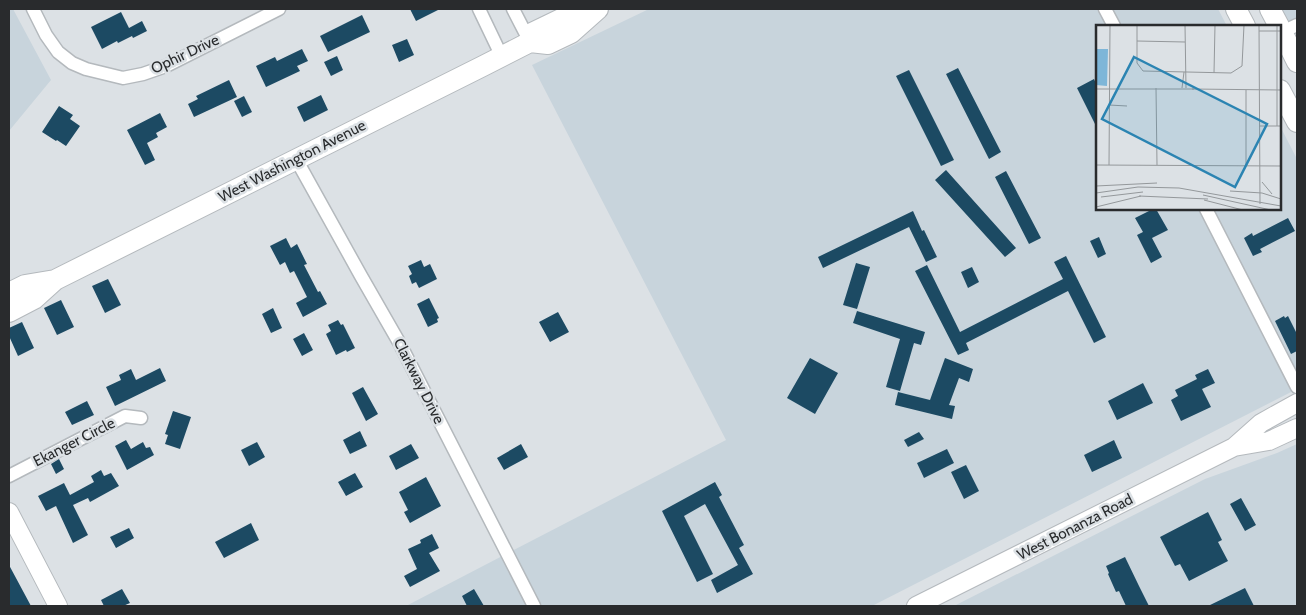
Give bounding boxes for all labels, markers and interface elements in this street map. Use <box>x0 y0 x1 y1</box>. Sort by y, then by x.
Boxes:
inset map <box>1096 25 1281 210</box>
street label: Ophir Drive <box>148 30 222 78</box>
street label: West Washington Avenue <box>215 116 369 206</box>
street label: Clarkway Drive <box>390 335 448 427</box>
street label: Ekanger Circle <box>30 414 118 470</box>
street label: West Bonanza Road <box>1014 490 1136 564</box>

